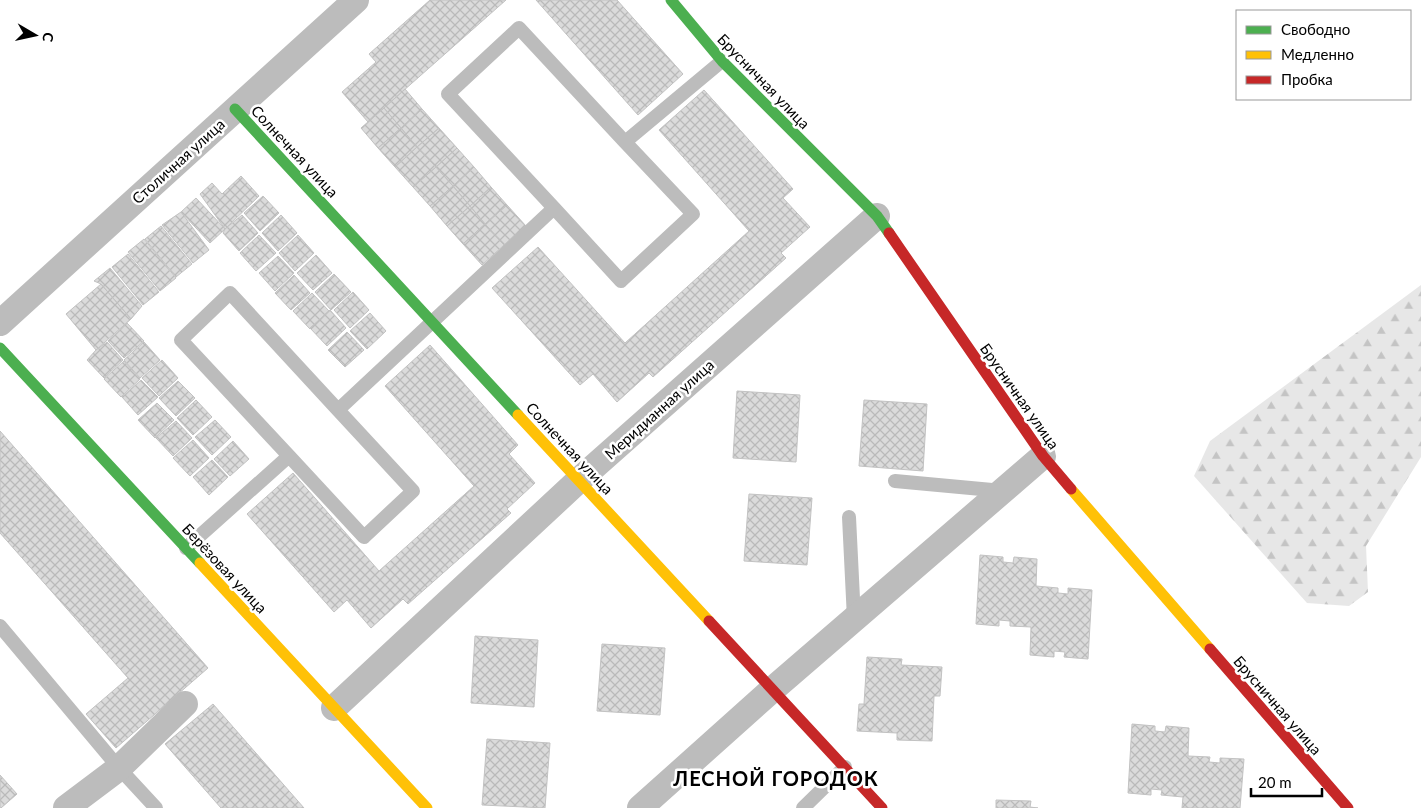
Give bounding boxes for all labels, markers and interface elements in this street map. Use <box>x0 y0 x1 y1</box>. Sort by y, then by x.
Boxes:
north arrow <box>10 10 60 60</box>
legend <box>1236 10 1411 100</box>
text: Свободно <box>1281 20 1350 38</box>
street label: Брусничная улица <box>714 30 814 132</box>
text: С <box>39 31 57 44</box>
text: Медленно <box>1281 45 1354 63</box>
text: Пробка <box>1281 70 1333 88</box>
street label: Солнечная улица <box>248 101 342 201</box>
street label: Столичная улица <box>128 115 228 207</box>
street label: Брусничная улица <box>977 340 1063 452</box>
street label: Меридианная улица <box>601 355 717 463</box>
street label: Солнечная улица <box>523 398 617 498</box>
street label: Берёзовая улица <box>179 519 271 617</box>
street label: Брусничная улица <box>1230 652 1326 758</box>
district label: ЛЕСНОЙ ГОРОДОК <box>672 766 879 790</box>
scale bar <box>1251 766 1322 798</box>
text: 20 m <box>1258 773 1292 791</box>

